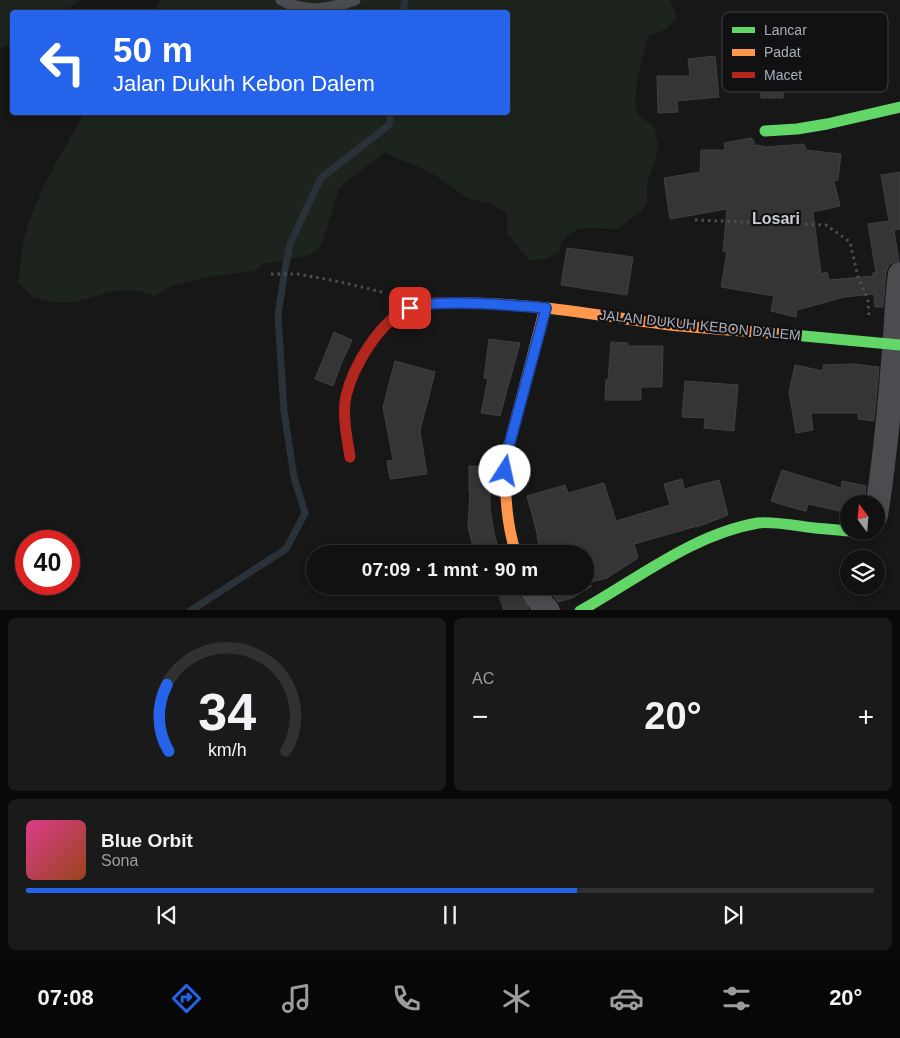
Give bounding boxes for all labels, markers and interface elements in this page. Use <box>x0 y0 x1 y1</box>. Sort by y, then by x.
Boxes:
legend <box>722 12 888 92</box>
text: Lancar <box>764 22 807 38</box>
icon: left <box>30 30 95 95</box>
text: 50 m <box>113 30 193 69</box>
text: Padat <box>764 44 801 60</box>
text: Macet <box>764 67 802 83</box>
text: Jalan Dukuh Kebon Dalem <box>113 71 375 96</box>
district label: Losari <box>752 210 800 227</box>
pin <box>389 287 431 329</box>
icon: arrive <box>396 294 424 322</box>
street label: JALAN DUKUH KEBON DALEM <box>599 306 801 344</box>
position arrow <box>478 444 530 496</box>
north arrow <box>840 495 885 540</box>
map controls <box>840 495 885 595</box>
speed limit sign: 40 <box>15 530 80 595</box>
button: layers <box>840 550 885 595</box>
text: 07:09 · 1 mnt · 90 m <box>362 559 538 580</box>
text: AC <box>472 670 494 687</box>
text: 34 <box>198 683 256 741</box>
text: 20° <box>644 695 702 737</box>
text: − <box>472 701 488 732</box>
text: + <box>858 701 874 732</box>
text: km/h <box>208 740 246 760</box>
text: Blue Orbit <box>101 830 193 851</box>
text: Sona <box>101 852 138 869</box>
icon: previous <box>153 901 181 929</box>
icon: pause <box>436 901 464 929</box>
icon: next <box>719 901 747 929</box>
icon: directions <box>169 981 204 1016</box>
icon: music <box>279 981 314 1016</box>
icon: phone <box>389 981 424 1016</box>
icon: climate <box>499 981 534 1016</box>
icon: car <box>609 981 644 1016</box>
icon: filters <box>719 981 754 1016</box>
text: 07:08 <box>38 985 94 1010</box>
text: 20° <box>829 985 862 1010</box>

